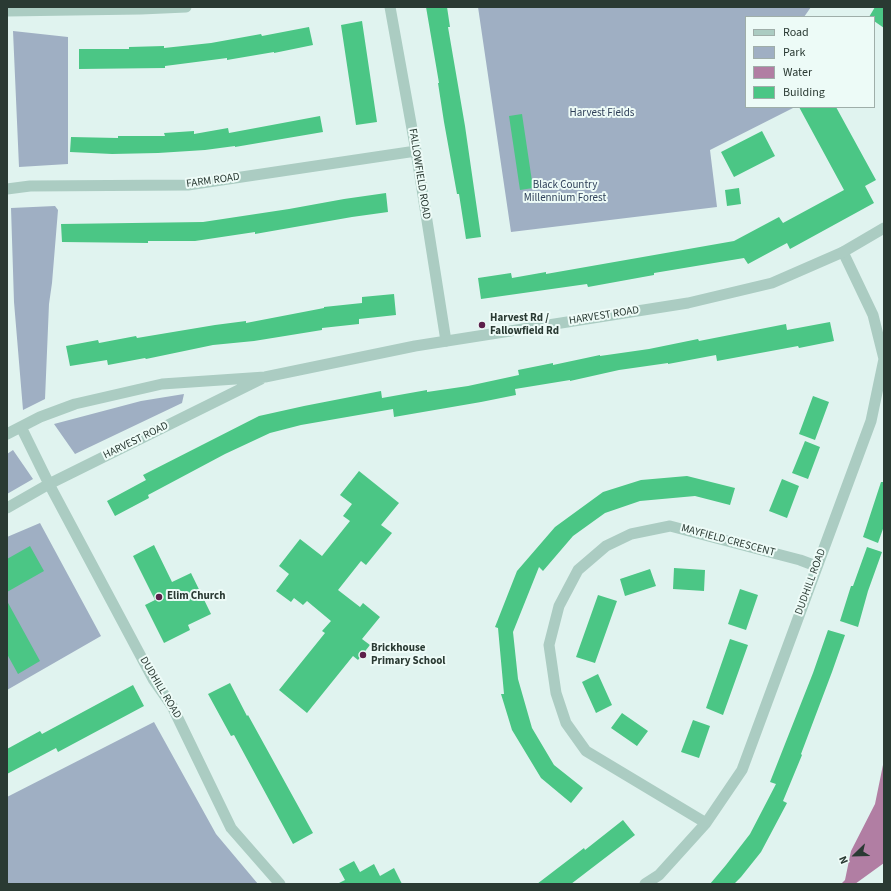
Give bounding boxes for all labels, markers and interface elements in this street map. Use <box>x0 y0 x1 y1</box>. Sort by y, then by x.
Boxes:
legend <box>745 16 875 108</box>
text: Road <box>783 24 809 41</box>
text: Park <box>783 44 805 61</box>
text: Water <box>783 64 812 81</box>
text: Building <box>783 84 825 101</box>
park label: Harvest Fields <box>570 107 634 121</box>
street label: FALLOWFIELD ROAD <box>405 128 433 220</box>
street label: FARM ROAD <box>186 171 240 191</box>
park label: Black Country Millennium Forest <box>524 179 606 205</box>
street label: HARVEST ROAD <box>568 304 640 328</box>
place label: Harvest Rd / Fallowfield Rd <box>490 312 559 338</box>
marker: Harvest Rd / Fallowfield Rd <box>477 320 487 330</box>
street label: HARVEST ROAD <box>101 420 171 462</box>
street label: MAYFIELD CRESCENT <box>680 522 776 560</box>
street label: DUDHILL ROAD <box>793 547 829 617</box>
place label: Elim Church <box>167 590 225 604</box>
marker: Elim Church <box>154 592 164 602</box>
place label: Brickhouse Primary School <box>371 642 445 668</box>
marker: Brickhouse Primary School <box>358 650 368 660</box>
street label: DUDHILL ROAD <box>136 655 184 721</box>
north arrow <box>835 835 875 875</box>
text: N <box>835 854 852 866</box>

